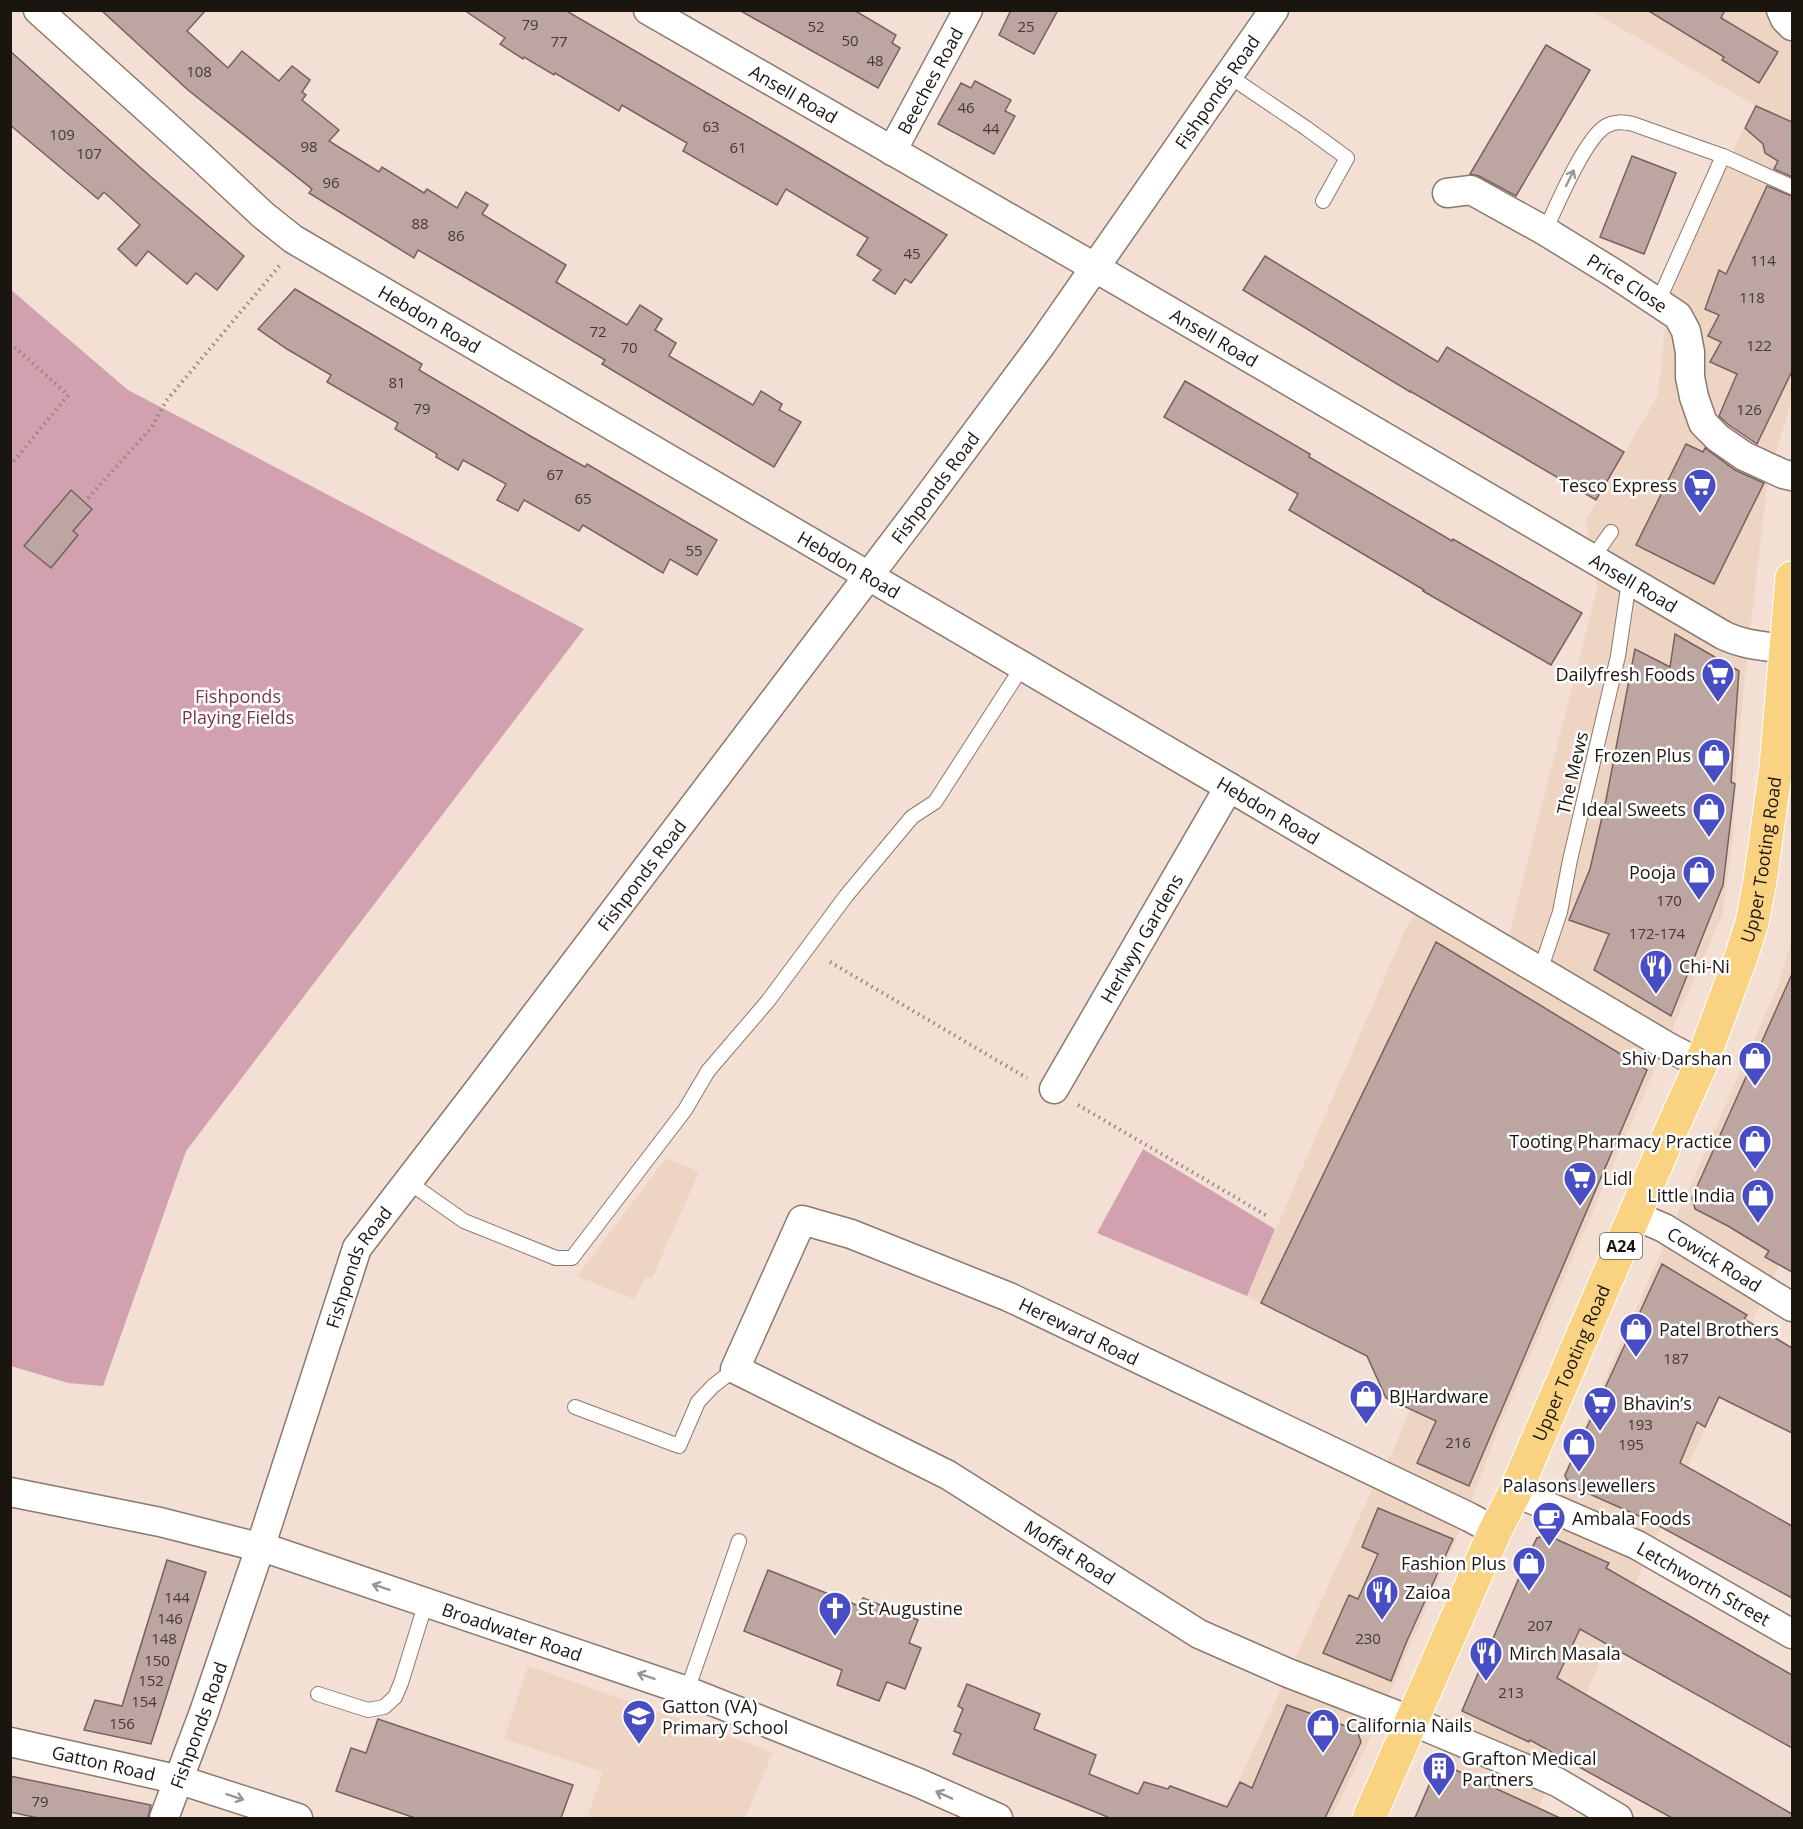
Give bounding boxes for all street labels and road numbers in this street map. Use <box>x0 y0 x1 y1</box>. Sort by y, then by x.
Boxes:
street label: Beeches Road <box>891 23 968 138</box>
street label: Fishponds Road <box>1169 30 1265 154</box>
street label: Ansell Road <box>745 59 842 129</box>
street label: Price Close <box>1583 248 1672 318</box>
street label: Hebdon Road <box>374 280 485 358</box>
street label: Ansell Road <box>1166 302 1262 372</box>
street label: Fishponds Road <box>885 427 985 548</box>
street label: Hebdon Road <box>793 525 905 604</box>
street label: Ansell Road <box>1585 548 1682 618</box>
street label: The Mews <box>1551 729 1593 817</box>
street label: Hebdon Road <box>1213 771 1324 850</box>
street label: Upper Tooting Road <box>1734 775 1787 946</box>
street label: Fishponds Road <box>592 815 692 936</box>
street label: Herlwyn Gardens <box>1094 870 1188 1007</box>
street label: Fishponds Road <box>320 1201 397 1331</box>
street label: Cowick Road <box>1663 1221 1766 1297</box>
road number: A24 <box>1600 1233 1642 1259</box>
street label: Upper Tooting Road <box>1526 1281 1615 1445</box>
street label: Hereward Road <box>1015 1292 1143 1370</box>
street label: Moffat Road <box>1020 1514 1120 1590</box>
street label: Letchworth Street <box>1633 1536 1775 1631</box>
street label: Broadwater Road <box>439 1597 585 1667</box>
street label: Fishponds Road <box>164 1658 232 1792</box>
street label: Gatton Road <box>50 1740 158 1786</box>

